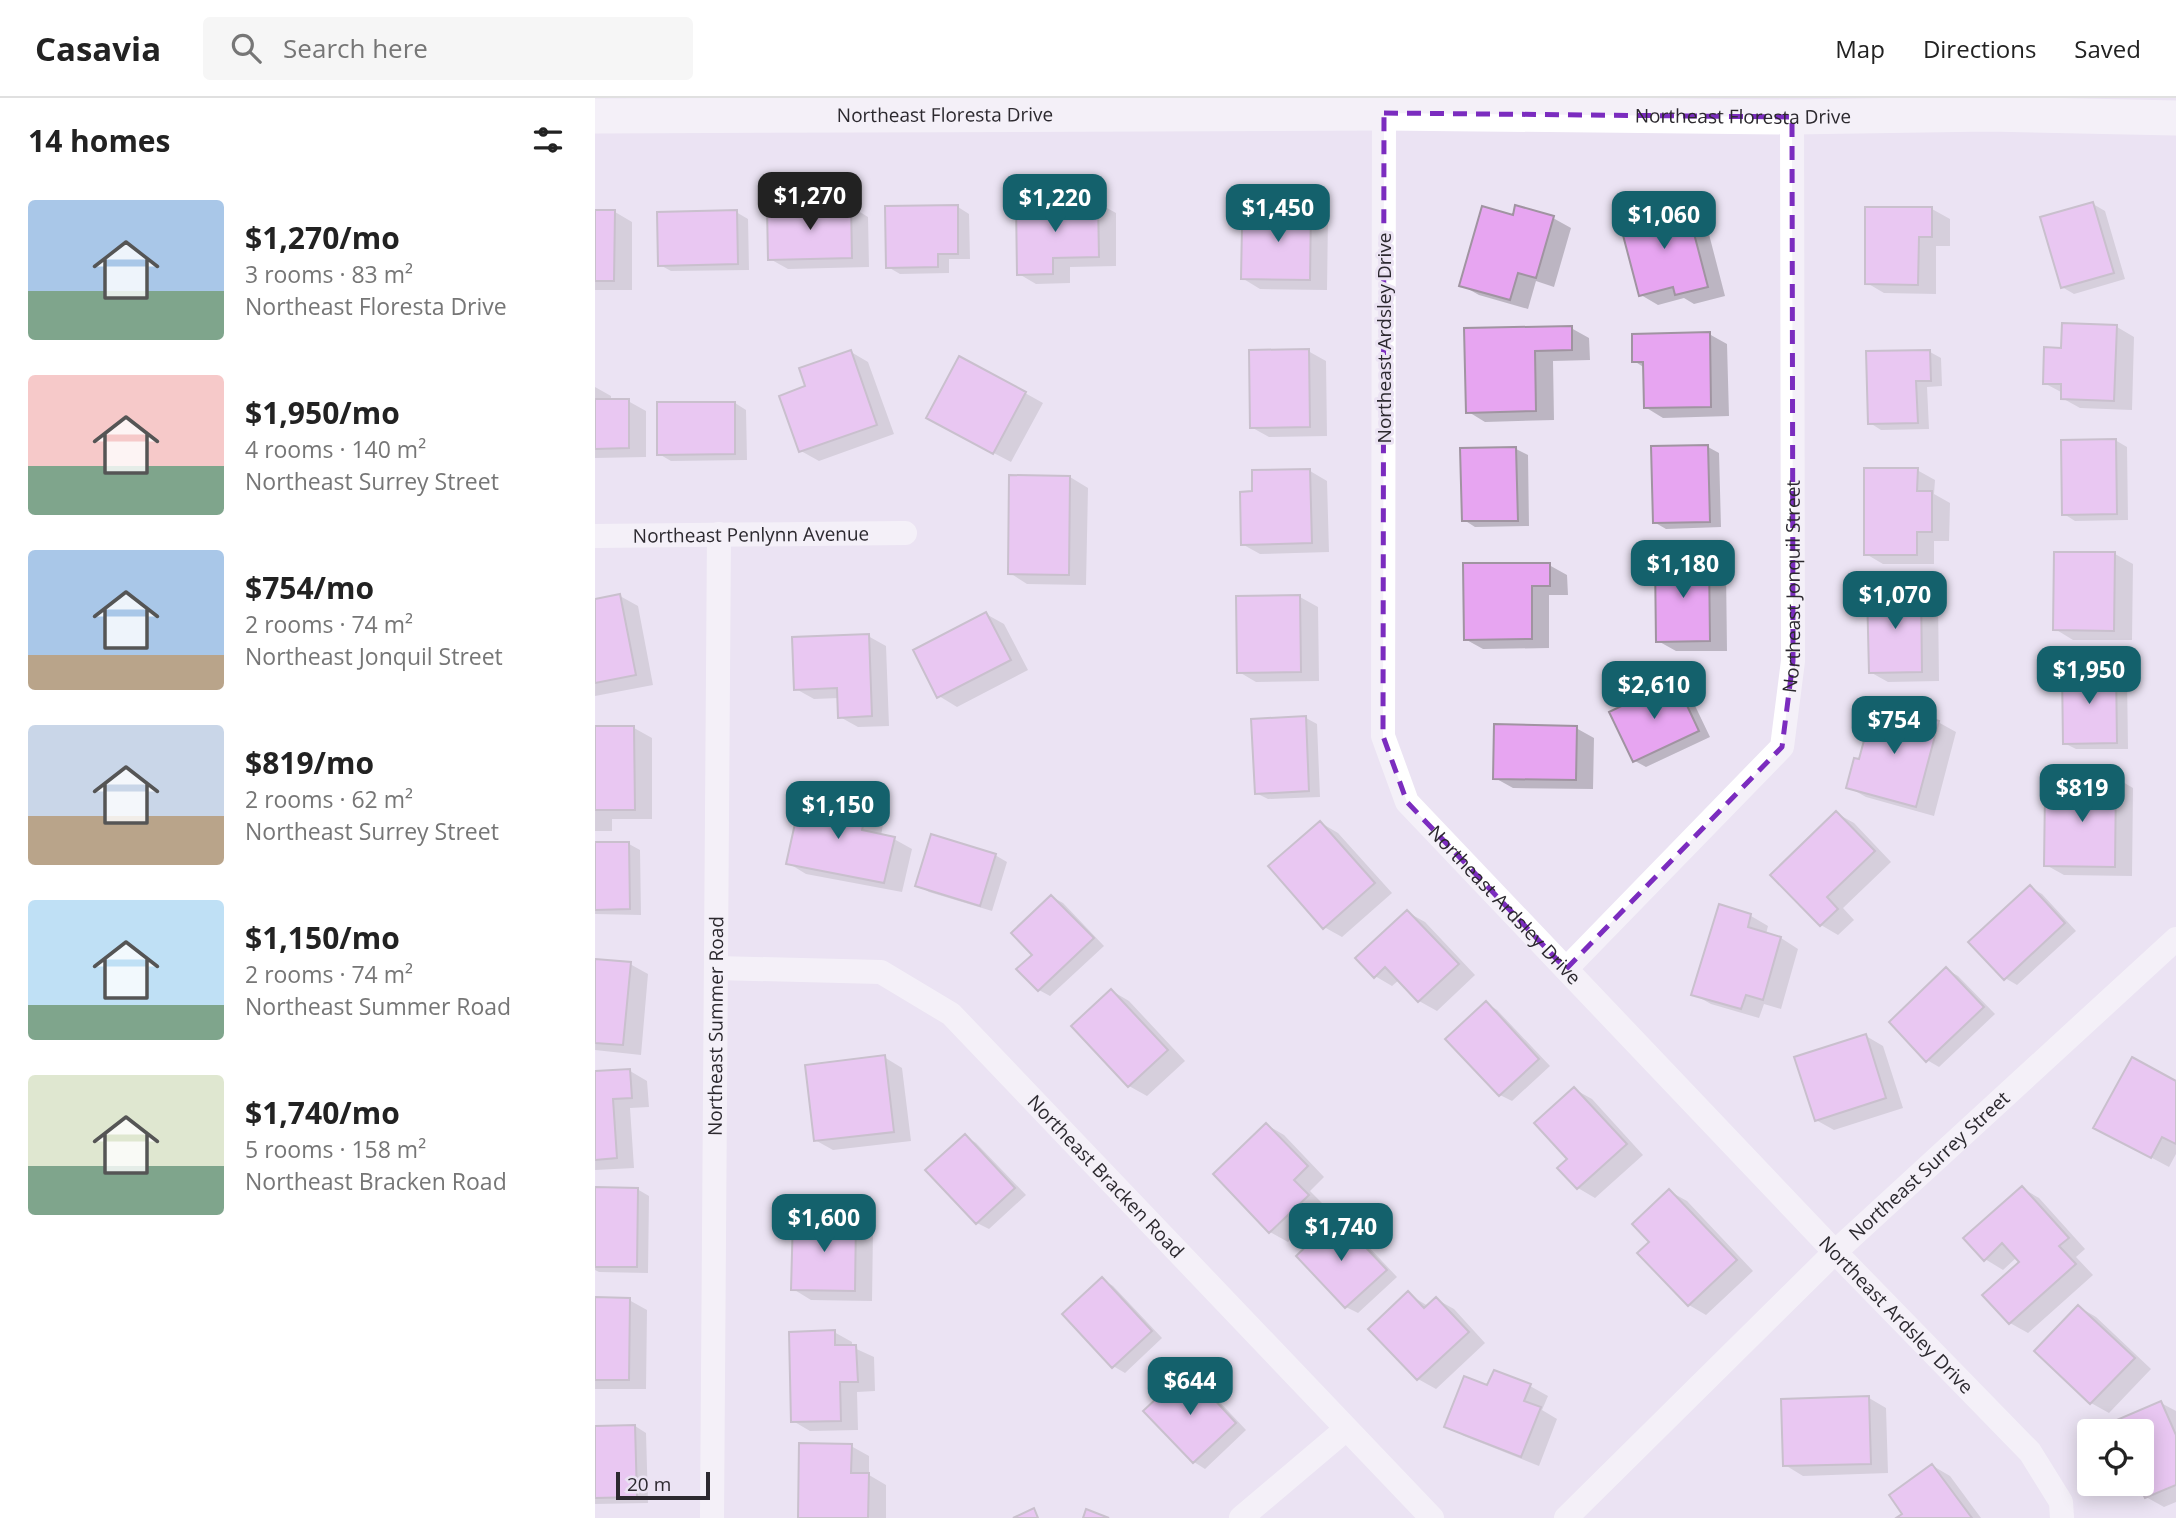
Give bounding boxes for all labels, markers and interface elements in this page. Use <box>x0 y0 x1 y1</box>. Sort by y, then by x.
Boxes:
search box <box>203 17 693 80</box>
text: Casavia <box>35 26 161 71</box>
icon: search <box>227 29 265 67</box>
text: Search here <box>283 30 428 66</box>
text: Map <box>1835 32 1885 65</box>
text: Directions <box>1923 32 2036 65</box>
text: Saved <box>2074 32 2141 65</box>
street label: Northeast Floresta Drive <box>837 101 1053 128</box>
street label: Northeast Floresta Drive <box>1635 102 1851 130</box>
text: 14 homes <box>28 120 171 161</box>
icon: filters <box>529 121 567 159</box>
pin: $1,270 <box>753 172 867 232</box>
pin: $1,220 <box>998 174 1112 234</box>
text: $1,270 <box>774 179 846 211</box>
text: $1,220 <box>1019 181 1091 213</box>
pin: $1,450 <box>1221 184 1335 244</box>
text: $1,450 <box>1242 191 1314 223</box>
pin: $1,060 <box>1607 192 1721 251</box>
text: $1,060 <box>1628 198 1700 230</box>
text: $1,270/mo <box>245 217 400 258</box>
icon: home <box>84 228 168 312</box>
street label: Northeast Ardsley Drive <box>1371 233 1397 443</box>
text: 3 rooms · 83 m² <box>245 258 413 290</box>
text: Northeast Floresta Drive <box>245 290 507 322</box>
text: $1,950/mo <box>245 392 400 433</box>
icon: home <box>84 403 168 487</box>
text: 4 rooms · 140 m² <box>245 433 426 465</box>
text: Northeast Surrey Street <box>245 465 499 497</box>
street label: Northeast Jonquil Street <box>1776 480 1806 694</box>
street label: Northeast Penlynn Avenue <box>633 520 869 549</box>
pin: $1,180 <box>1626 540 1740 600</box>
text: $1,180 <box>1647 547 1719 579</box>
text: $754/mo <box>245 567 374 608</box>
pin: $1,070 <box>1838 572 1952 631</box>
icon: home <box>84 578 168 662</box>
text: $1,070 <box>1859 578 1931 610</box>
text: 2 rooms · 74 m² <box>245 608 413 640</box>
text: Northeast Jonquil Street <box>245 640 503 672</box>
pin: $1,950 <box>2032 646 2146 706</box>
text: $1,950 <box>2053 653 2125 685</box>
pin: $2,610 <box>1597 662 1711 721</box>
text: $2,610 <box>1618 668 1690 700</box>
pin: $754 <box>1853 696 1935 756</box>
text: $754 <box>1868 703 1920 735</box>
text: $819/mo <box>245 742 374 783</box>
icon: home <box>84 753 168 837</box>
pin: $819 <box>2041 764 2123 824</box>
text: $819 <box>2056 771 2108 803</box>
pin: $1,150 <box>781 782 895 841</box>
text: 2 rooms · 62 m² <box>245 783 413 815</box>
text: $1,150 <box>802 788 874 820</box>
text: Northeast Surrey Street <box>245 815 499 847</box>
street label: Northeast Ardsley Drive <box>1423 819 1587 990</box>
street label: Northeast Summer Road <box>702 916 729 1136</box>
text: $1,150/mo <box>245 917 400 958</box>
icon: home <box>84 928 168 1012</box>
text: 2 rooms · 74 m² <box>245 958 413 990</box>
text: Northeast Summer Road <box>245 990 511 1022</box>
street label: Northeast Surrey Street <box>1843 1085 2015 1246</box>
street label: Northeast Bracken Road <box>1022 1089 1190 1263</box>
text: $1,740/mo <box>245 1092 400 1133</box>
icon: home <box>84 1103 168 1187</box>
text: 5 rooms · 158 m² <box>245 1133 426 1165</box>
text: Northeast Bracken Road <box>245 1165 507 1197</box>
pin: $1,600 <box>767 1194 881 1254</box>
text: $1,600 <box>788 1201 860 1233</box>
pin: $1,740 <box>1284 1204 1398 1263</box>
text: $1,740 <box>1305 1210 1377 1242</box>
street label: Northeast Ardsley Drive <box>1813 1230 1979 1399</box>
pin: $644 <box>1149 1358 1231 1417</box>
text: $644 <box>1164 1364 1216 1396</box>
map controls <box>2077 1419 2154 1496</box>
button: locate <box>2077 1419 2154 1496</box>
scale bar <box>616 1469 711 1501</box>
text: 20 m <box>627 1471 671 1497</box>

